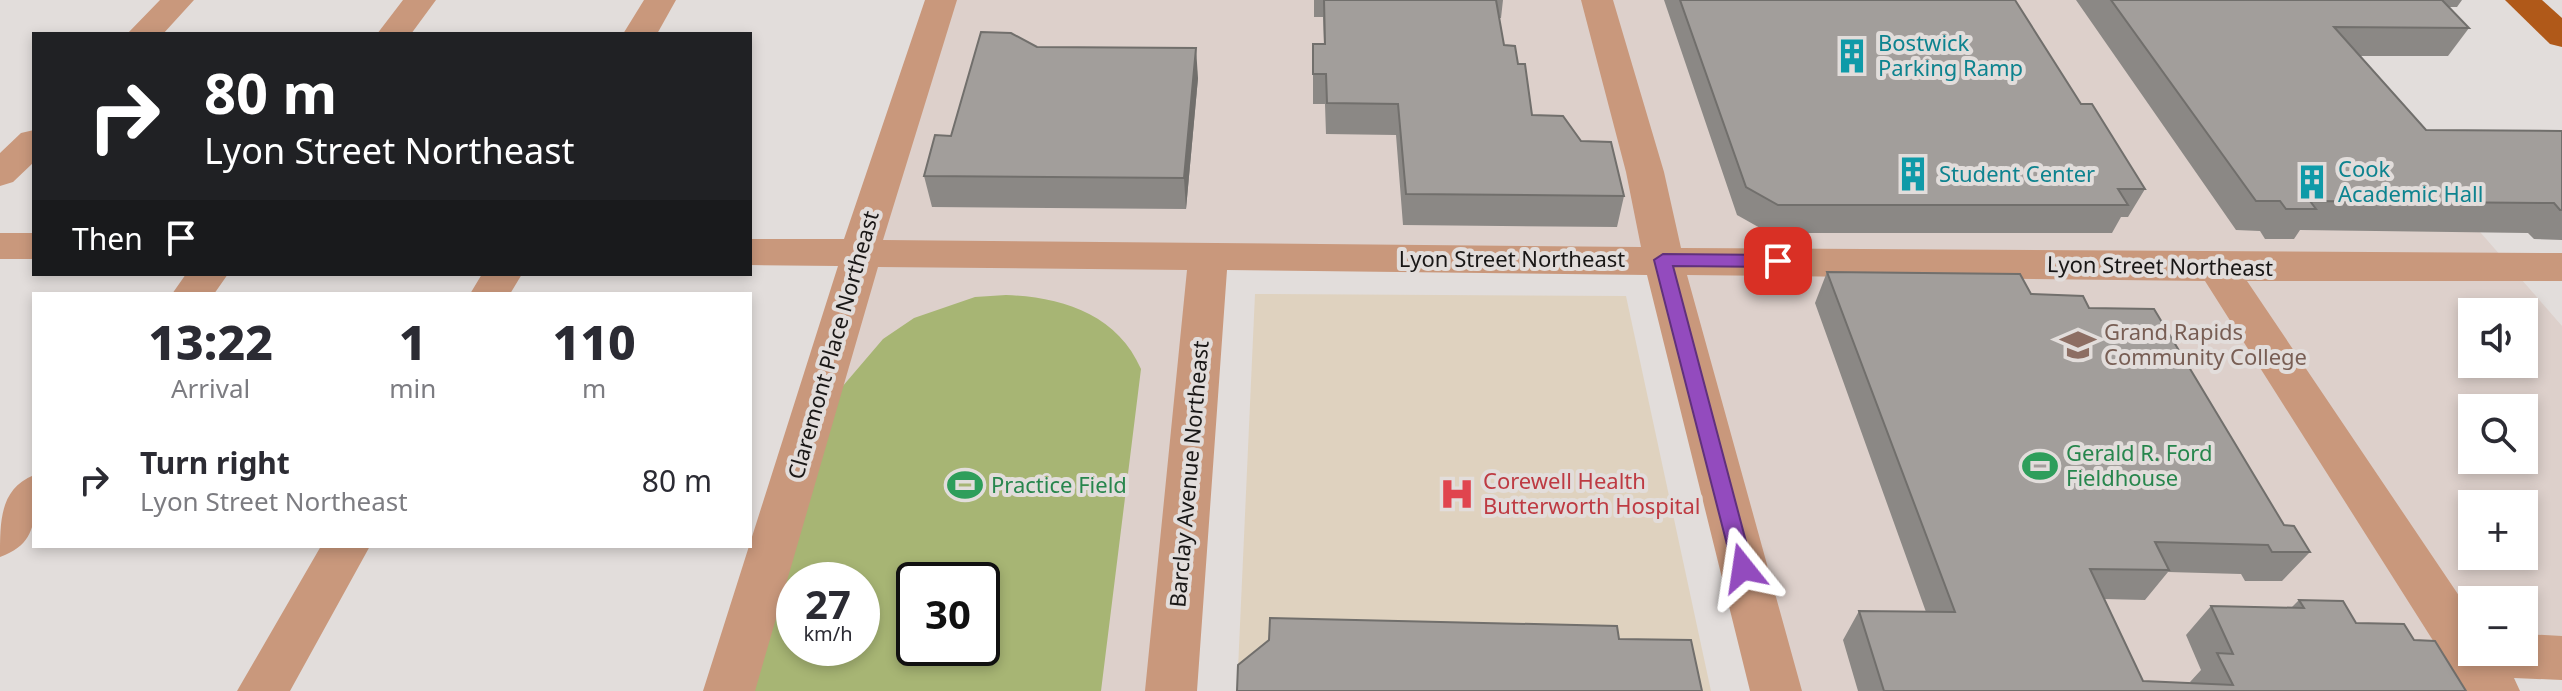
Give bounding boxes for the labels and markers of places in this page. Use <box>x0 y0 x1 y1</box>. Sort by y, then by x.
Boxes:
place label: Bostwick Parking Ramp <box>1878 27 2023 82</box>
building icon: Bostwick Parking Ramp <box>1833 37 1871 75</box>
place label: Cook Academic Hall <box>2338 153 2483 208</box>
building icon: Student Center <box>1894 155 1932 193</box>
place label: Student Center <box>1939 158 2095 188</box>
building icon: Cook Academic Hall <box>2293 163 2331 201</box>
pin <box>1744 227 1812 295</box>
place label: Grand Rapids Community College <box>2104 316 2307 371</box>
school or university icon: Grand Rapids Community College <box>2059 326 2097 364</box>
place label: Gerald R. Ford Fieldhouse <box>2066 437 2213 492</box>
sports icon: Gerald R. Ford Fieldhouse <box>2021 447 2059 485</box>
place label: Corewell Health Butterworth Hospital <box>1483 465 1701 520</box>
sports icon: Practice Field <box>946 466 984 504</box>
place label: Practice Field <box>991 469 1127 499</box>
hospital icon: Corewell Health Butterworth Hospital <box>1438 475 1476 513</box>

